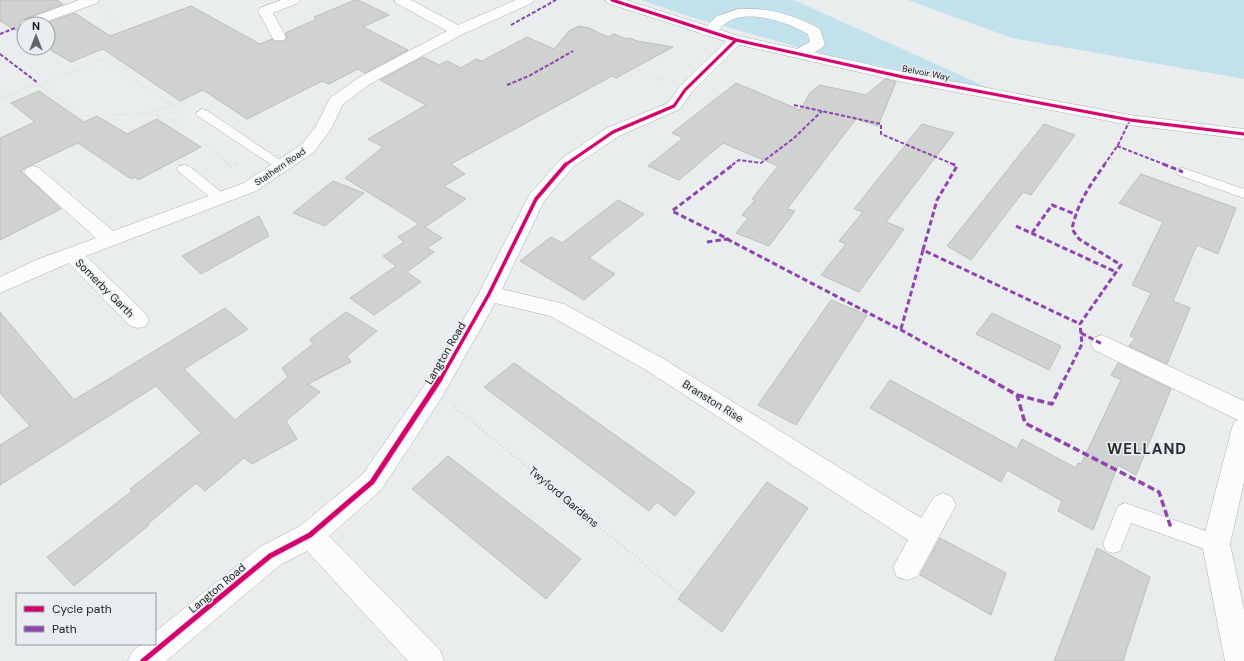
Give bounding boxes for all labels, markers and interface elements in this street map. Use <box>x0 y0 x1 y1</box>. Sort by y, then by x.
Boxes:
north arrow <box>16 16 56 56</box>
text: N <box>32 19 40 33</box>
street label: Belvoir Way <box>901 62 951 84</box>
street label: Stathern Road <box>252 145 308 189</box>
street label: Somerby Garth <box>73 256 137 320</box>
street label: Langton Road <box>421 319 469 387</box>
street label: Branston Rise <box>680 377 746 425</box>
district label: WELLAND <box>1107 439 1187 459</box>
street label: Twyford Gardens <box>526 464 602 530</box>
street label: Langton Road <box>186 560 248 616</box>
legend <box>16 593 156 645</box>
text: Cycle path <box>52 601 112 617</box>
text: Path <box>52 621 77 637</box>

